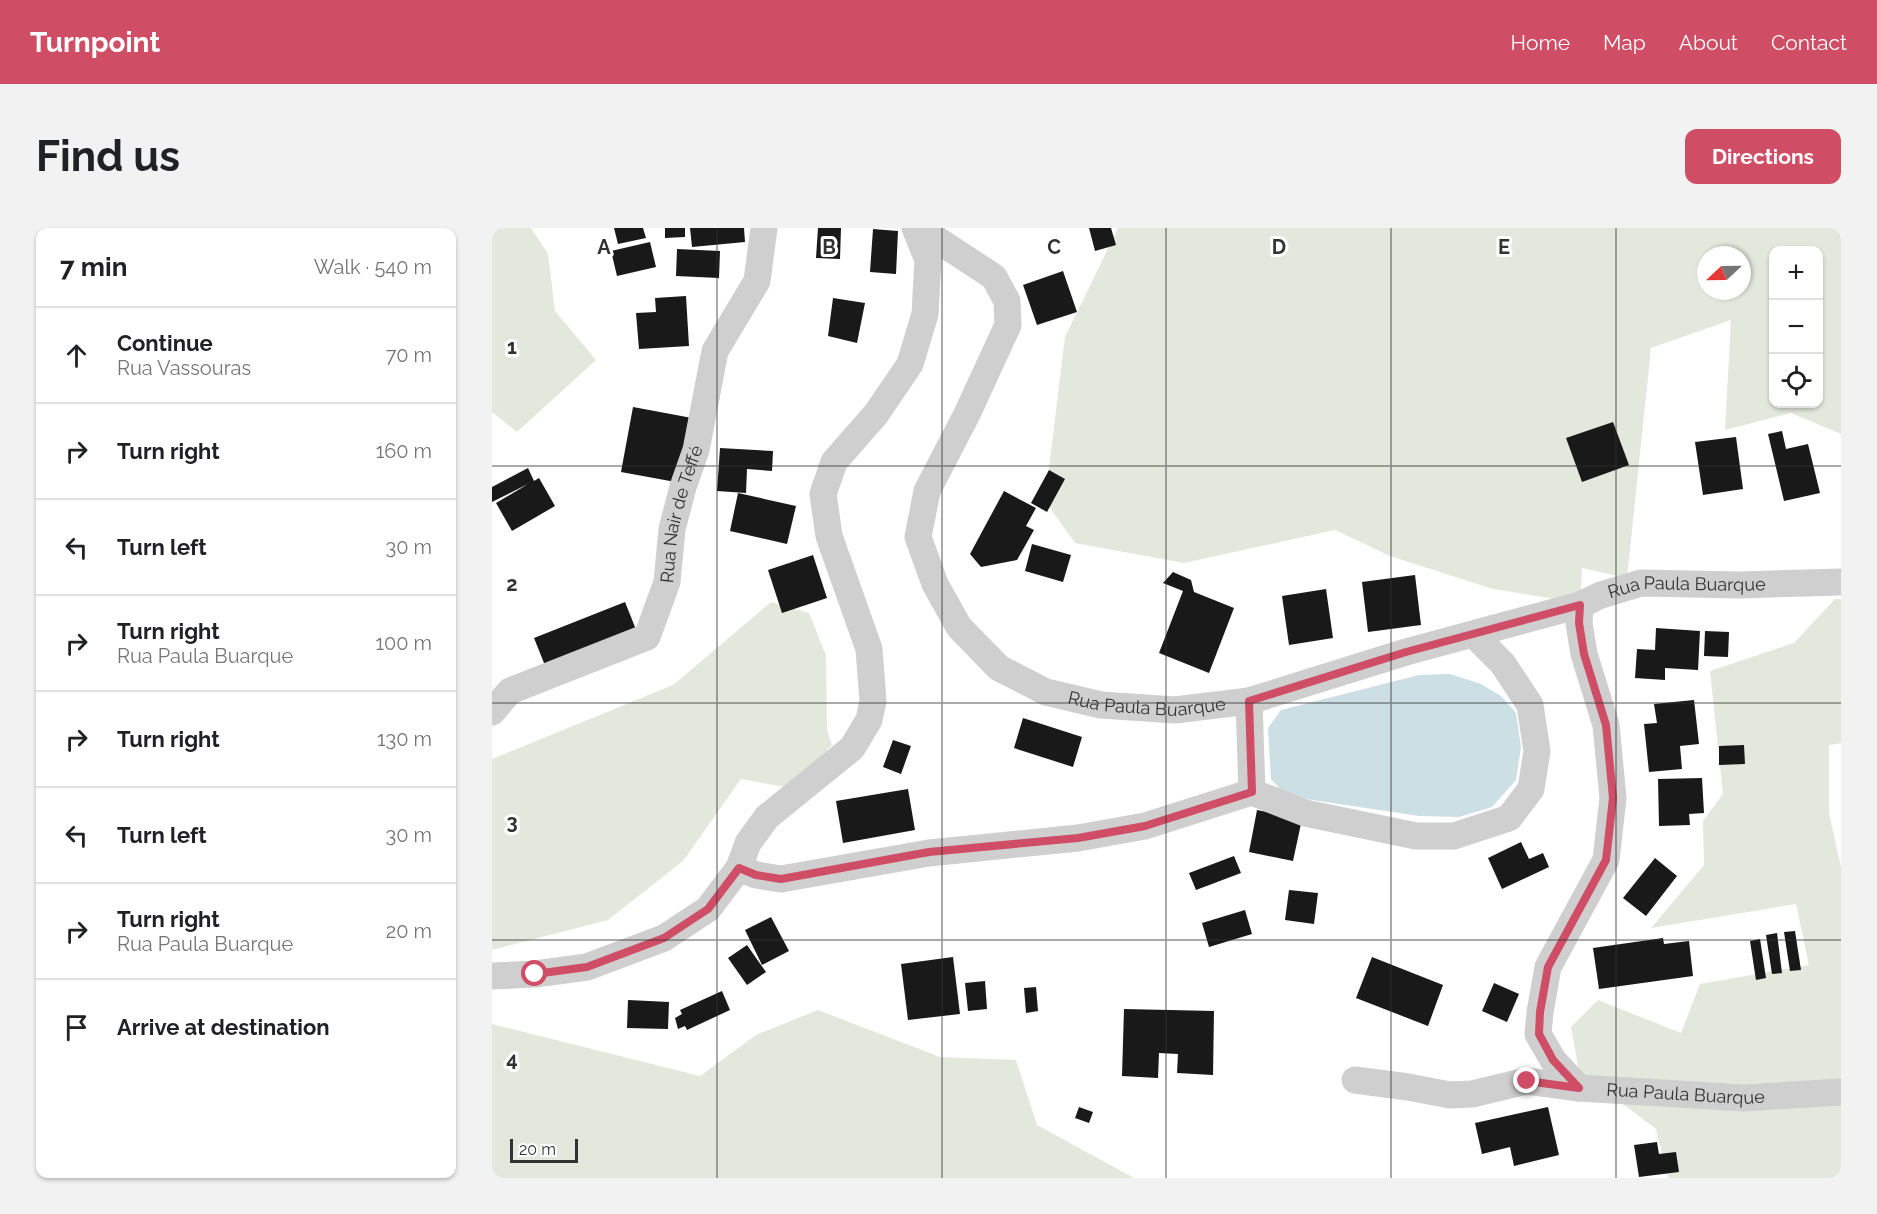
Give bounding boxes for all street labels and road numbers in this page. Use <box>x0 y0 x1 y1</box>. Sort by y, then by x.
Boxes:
street label: Rua Nair de Teffé <box>656 442 707 584</box>
street label: Rua Paula Buarque <box>1605 572 1766 602</box>
street label: Rua Paula Buarque <box>1066 687 1227 720</box>
street label: Rua Paula Buarque <box>1606 1079 1766 1108</box>

